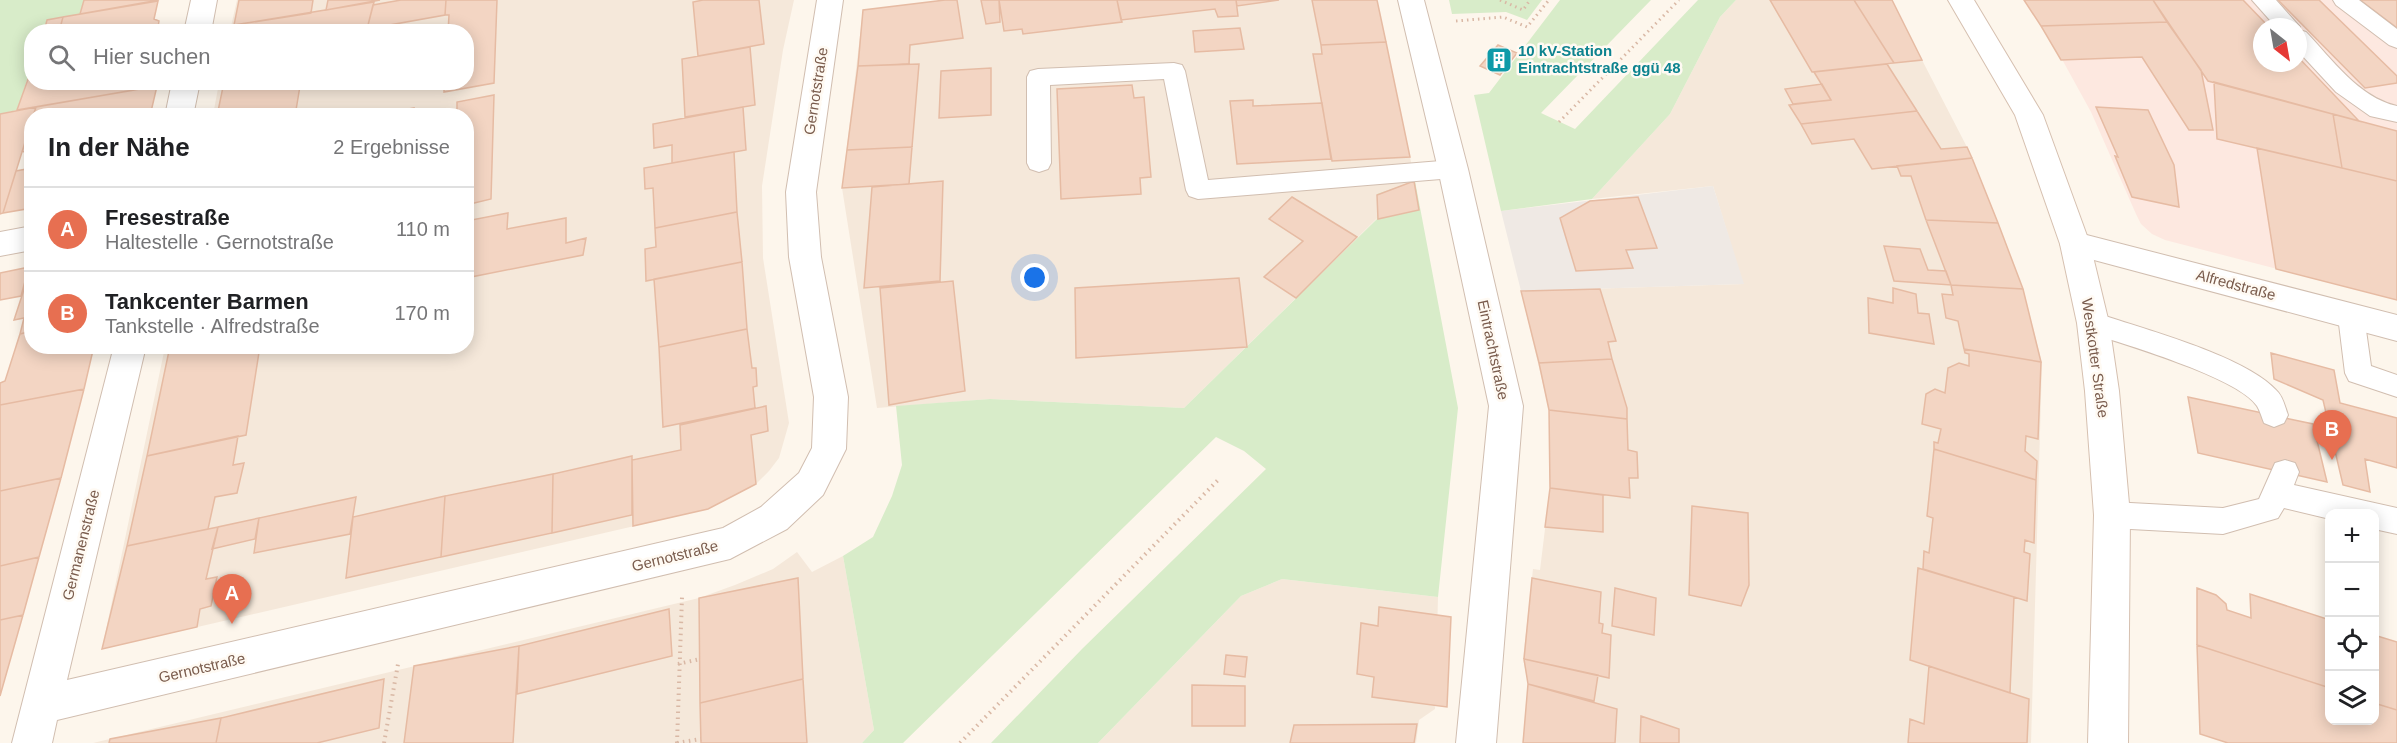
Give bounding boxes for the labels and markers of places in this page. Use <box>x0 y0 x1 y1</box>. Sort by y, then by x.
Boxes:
place label: 10 kV-Station Eintrachtstraße ggü 48 <box>1518 42 1681 76</box>
building icon: 10 kV-Station Eintrachtstraße ggü 48 <box>1484 45 1514 75</box>
pin: B <box>2312 410 2352 460</box>
pin: A <box>212 574 252 624</box>

